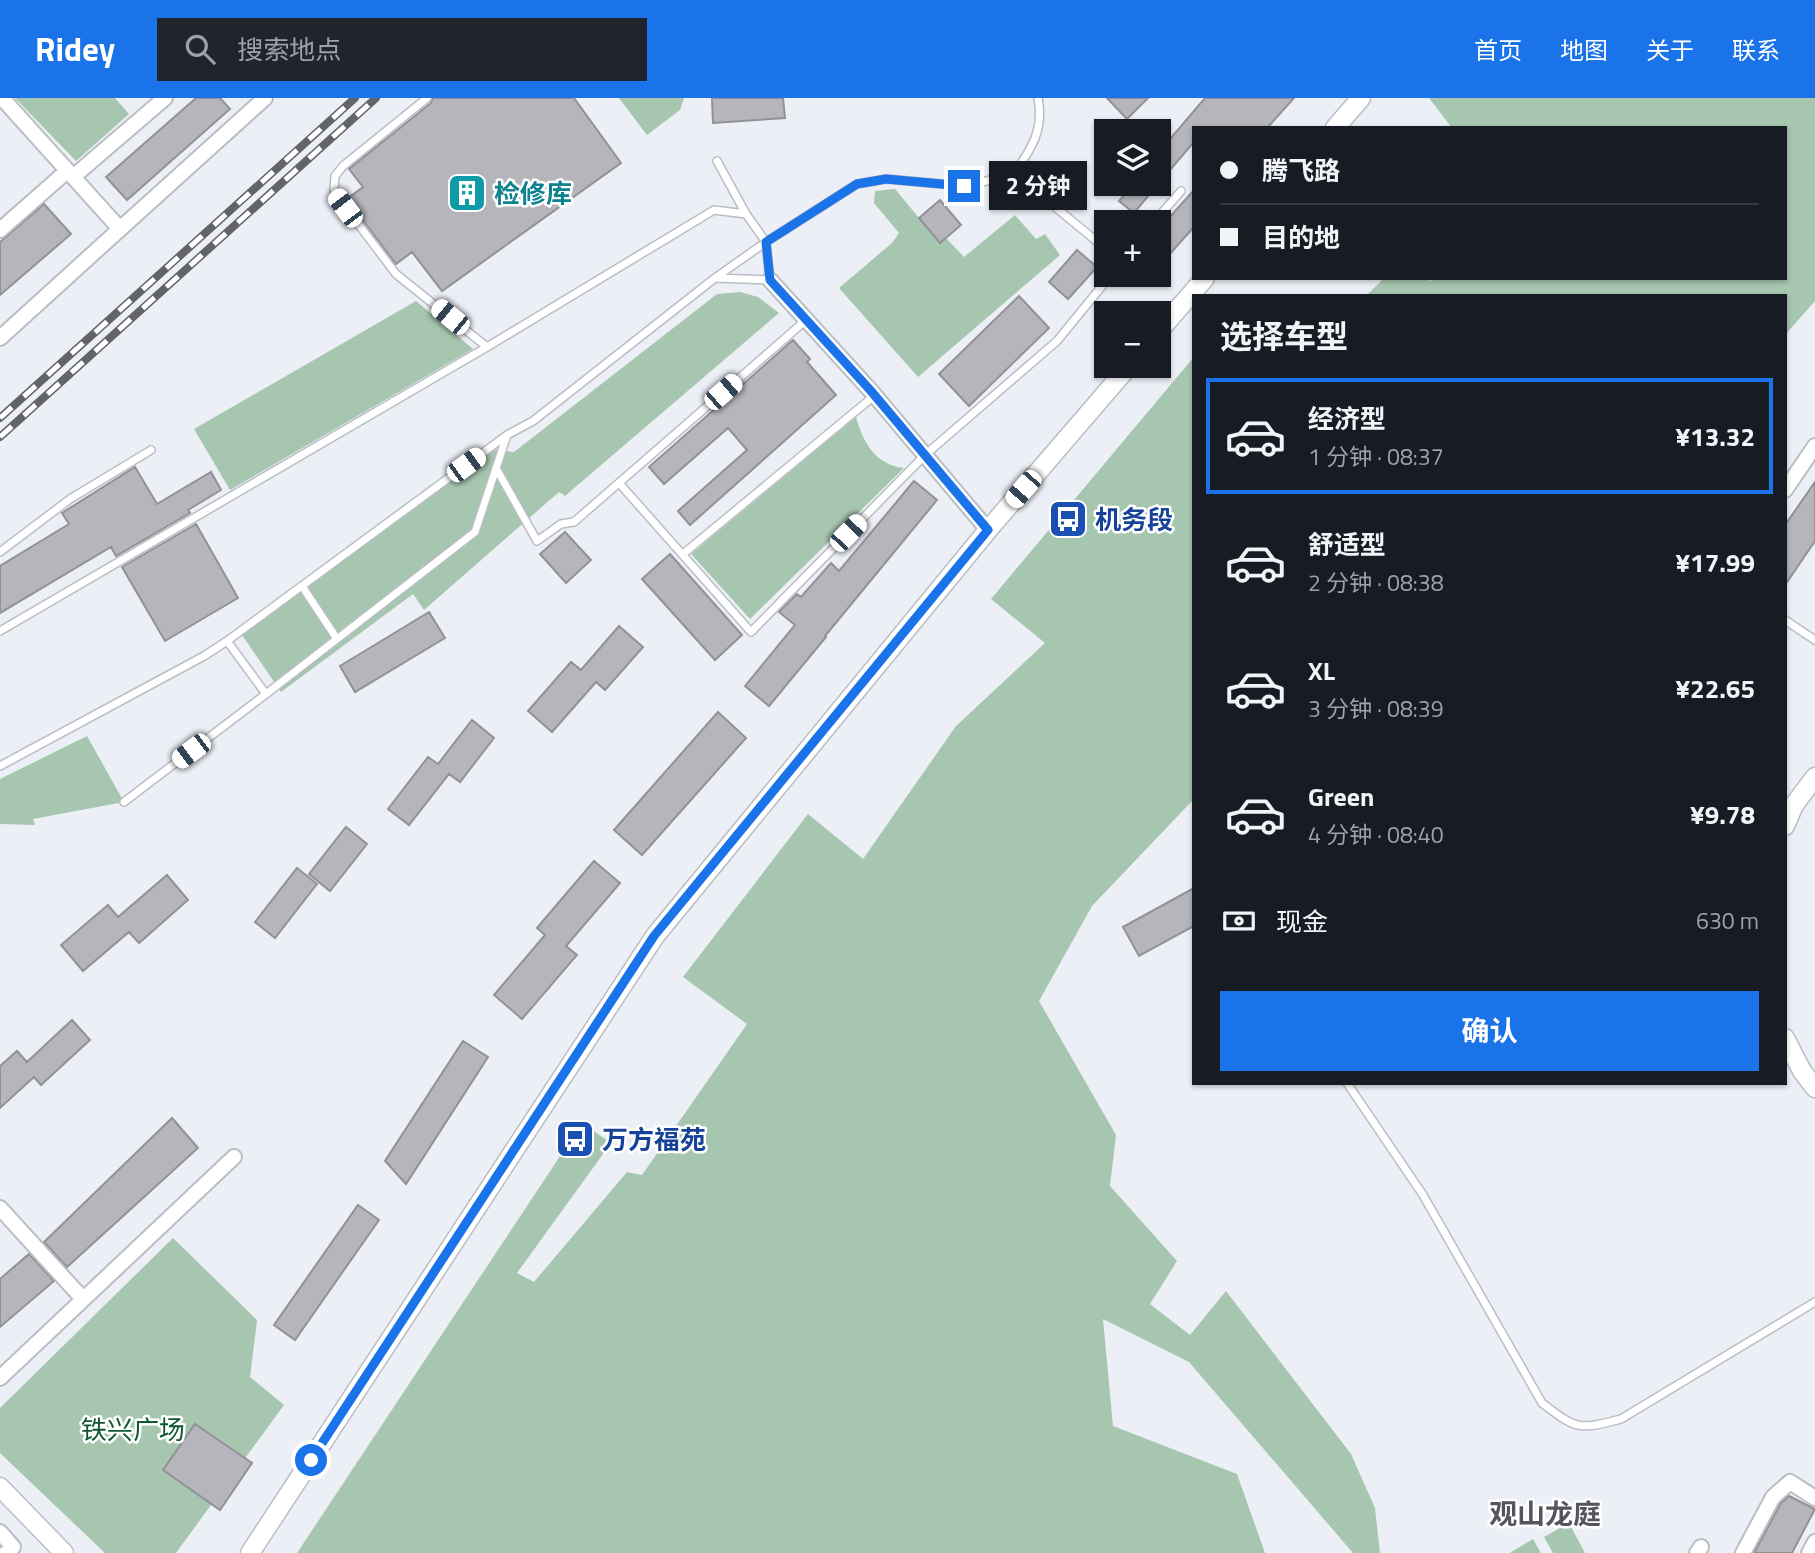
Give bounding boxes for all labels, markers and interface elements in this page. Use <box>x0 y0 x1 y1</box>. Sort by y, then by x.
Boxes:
search box <box>157 18 647 81</box>
text: Ridey <box>35 24 115 74</box>
icon: search <box>181 30 219 68</box>
text: 搜索地点 <box>237 30 341 69</box>
text: 首页 <box>1474 32 1522 68</box>
text: 地图 <box>1560 32 1608 68</box>
text: 关于 <box>1646 32 1694 68</box>
text: 联系 <box>1732 32 1780 68</box>
map controls <box>1094 119 1171 378</box>
button: layers <box>1094 119 1171 196</box>
text: 腾飞路 <box>1262 151 1340 190</box>
callout: 2 分钟 <box>988 162 1086 210</box>
text: 2 分钟 <box>1006 168 1070 203</box>
route end <box>948 170 980 202</box>
building icon: 检修库 <box>446 172 488 214</box>
place label: 检修库 <box>494 174 572 213</box>
car <box>324 185 367 231</box>
button: + <box>1094 210 1171 287</box>
text: 目的地 <box>1262 218 1340 257</box>
car <box>428 296 473 338</box>
button: − <box>1094 301 1171 378</box>
text: 选择车型 <box>1220 312 1348 360</box>
car <box>701 370 746 414</box>
text: 经济型 <box>1308 399 1386 438</box>
icon: car <box>1224 405 1287 468</box>
text: ¥13.32 <box>1676 417 1755 456</box>
text: 1 分钟 · 08:37 <box>1308 439 1444 474</box>
car <box>443 444 490 486</box>
car <box>1002 466 1045 512</box>
bus stop icon: 机务段 <box>1047 498 1089 540</box>
place label: 机务段 <box>1095 500 1173 539</box>
car <box>826 511 871 555</box>
text: 舒适型 <box>1308 525 1386 564</box>
icon: car <box>1224 531 1287 594</box>
text: ¥17.99 <box>1676 543 1755 582</box>
text: 2 分钟 · 08:38 <box>1308 565 1444 600</box>
text: XL <box>1308 651 1335 690</box>
icon: car <box>1224 657 1287 720</box>
text: ¥22.65 <box>1676 669 1755 708</box>
text: 3 分钟 · 08:39 <box>1308 691 1444 726</box>
car <box>168 730 215 772</box>
text: Green <box>1308 777 1374 816</box>
icon: car <box>1224 783 1287 846</box>
text: ¥9.78 <box>1690 795 1755 834</box>
text: 4 分钟 · 08:40 <box>1308 817 1444 852</box>
icon: cash <box>1220 902 1258 940</box>
text: 现金 <box>1276 902 1328 941</box>
text: 630 m <box>1696 903 1759 938</box>
button: 确认 <box>1220 991 1759 1071</box>
bus stop icon: 万方福苑 <box>554 1118 596 1160</box>
place label: 万方福苑 <box>602 1120 706 1159</box>
park label: 铁兴广场 <box>81 1410 185 1449</box>
route start <box>295 1444 327 1476</box>
district label: 观山龙庭 <box>1489 1492 1601 1535</box>

